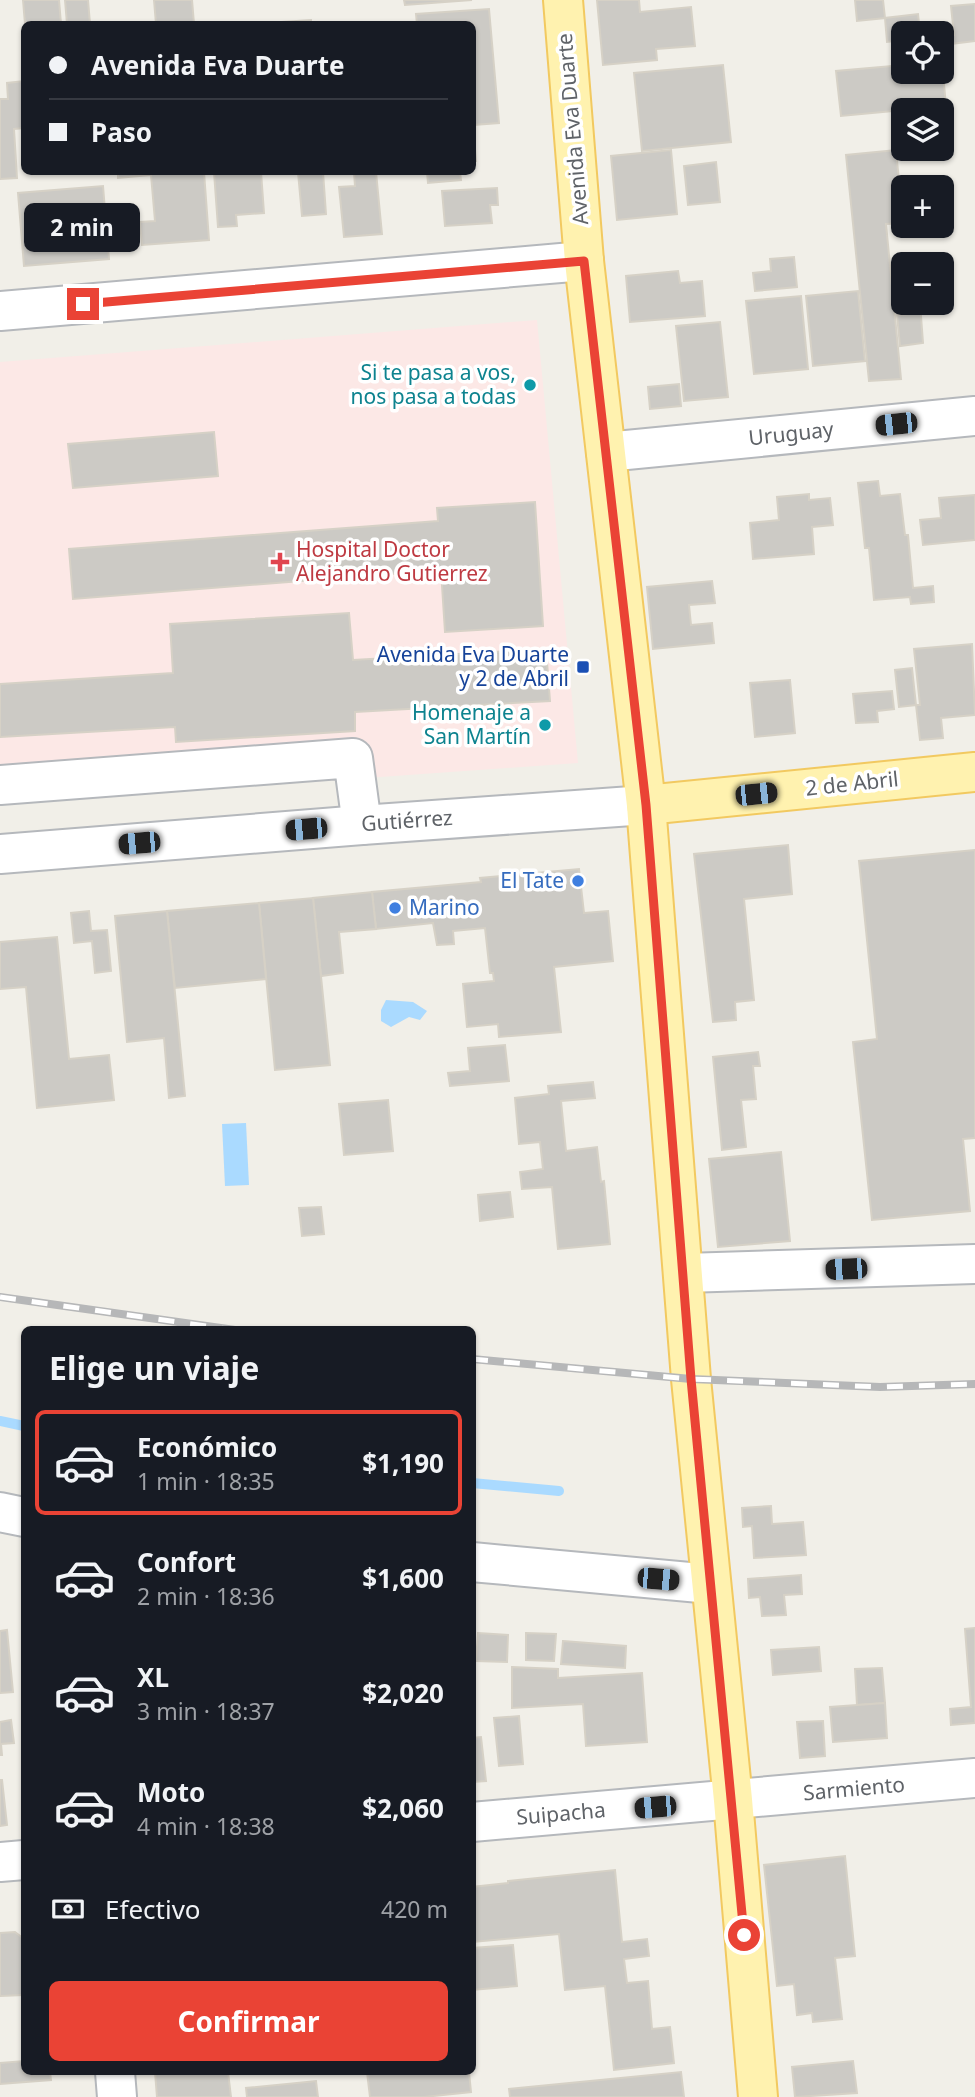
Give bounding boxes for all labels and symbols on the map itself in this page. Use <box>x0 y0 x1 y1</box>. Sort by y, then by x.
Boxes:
street label: Avenida Eva Duarte <box>550 32 594 226</box>
callout: 2 min <box>25 202 141 252</box>
route end <box>67 288 99 320</box>
place label: Si te pasa a vos, nos pasa a todas <box>351 358 516 410</box>
marker: Si te pasa a vos, nos pasa a todas <box>522 377 538 393</box>
car <box>875 411 918 437</box>
street label: Uruguay <box>747 415 835 451</box>
place label: Hospital Doctor Alejandro Gutierrez <box>296 535 488 587</box>
marker: Hospital Doctor Alejandro Gutierrez <box>270 552 290 572</box>
place label: Avenida Eva Duarte y 2 de Abril <box>377 640 569 692</box>
marker: Avenida Eva Duarte y 2 de Abril <box>575 659 591 675</box>
place label: Homenaje a San Martín <box>412 698 531 750</box>
marker: Homenaje a San Martín <box>537 717 553 733</box>
street label: 2 de Abril <box>804 764 900 802</box>
car <box>735 781 778 807</box>
street label: Gutiérrez <box>360 803 454 837</box>
car <box>285 817 328 841</box>
car <box>118 831 161 855</box>
place label: El Tate <box>500 866 564 894</box>
marker: El Tate <box>570 873 586 889</box>
place label: Marino <box>409 893 480 921</box>
marker: Marino <box>387 900 403 916</box>
car <box>825 1258 868 1280</box>
car <box>637 1567 680 1591</box>
street label: Sarmiento <box>802 1770 906 1806</box>
street label: Suipacha <box>515 1795 607 1831</box>
car <box>634 1795 677 1819</box>
route start <box>728 1919 760 1951</box>

